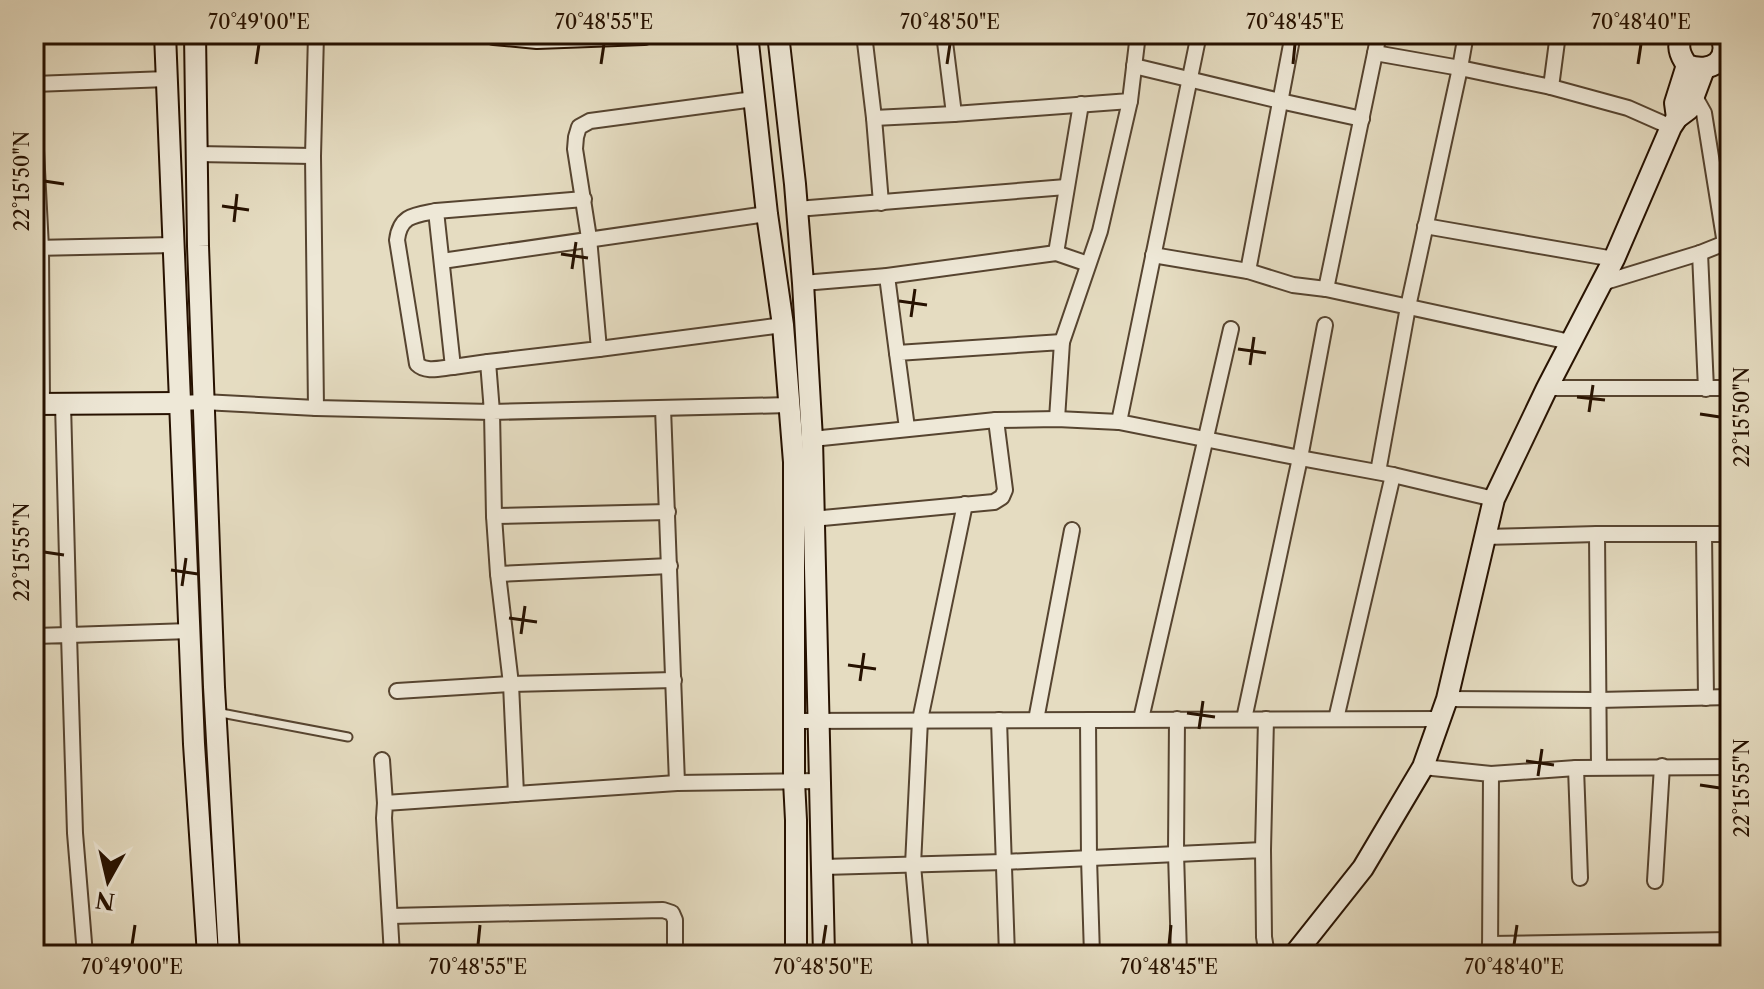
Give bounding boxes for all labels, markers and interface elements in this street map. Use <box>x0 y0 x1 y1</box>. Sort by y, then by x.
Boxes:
text: 70°49'00"E <box>208 10 310 34</box>
text: 70°48'55"E <box>555 10 653 34</box>
text: 70°48'50"E <box>900 10 1000 34</box>
text: 70°48'45"E <box>1246 10 1344 34</box>
text: 70°48'40"E <box>1591 10 1691 34</box>
text: 22°15'50"N <box>10 131 34 231</box>
text: 22°15'50"N <box>1730 367 1754 467</box>
text: 22°15'55"N <box>10 503 34 601</box>
text: 22°15'55"N <box>1730 739 1754 837</box>
north arrow <box>68 841 148 921</box>
text: N <box>94 886 117 915</box>
text: 70°49'00"E <box>81 955 183 979</box>
text: 70°48'55"E <box>429 955 527 979</box>
text: 70°48'50"E <box>773 955 873 979</box>
text: 70°48'45"E <box>1120 955 1218 979</box>
text: 70°48'40"E <box>1464 955 1564 979</box>

